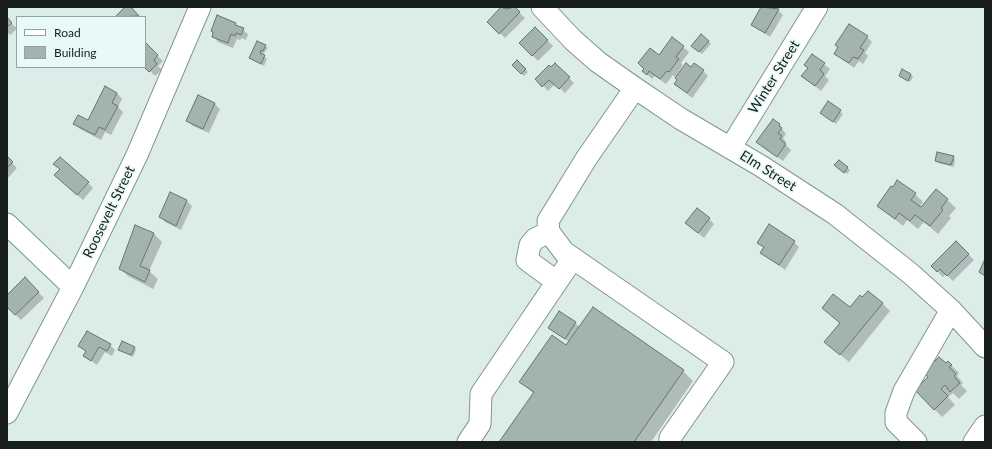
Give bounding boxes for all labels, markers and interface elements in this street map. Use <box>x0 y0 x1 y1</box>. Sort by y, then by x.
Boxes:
legend <box>16 16 146 68</box>
text: Road <box>54 25 81 40</box>
street label: Winter Street <box>745 37 803 117</box>
text: Building <box>54 45 97 60</box>
street label: Elm Street <box>737 147 799 195</box>
street label: Roosevelt Street <box>79 163 139 261</box>

